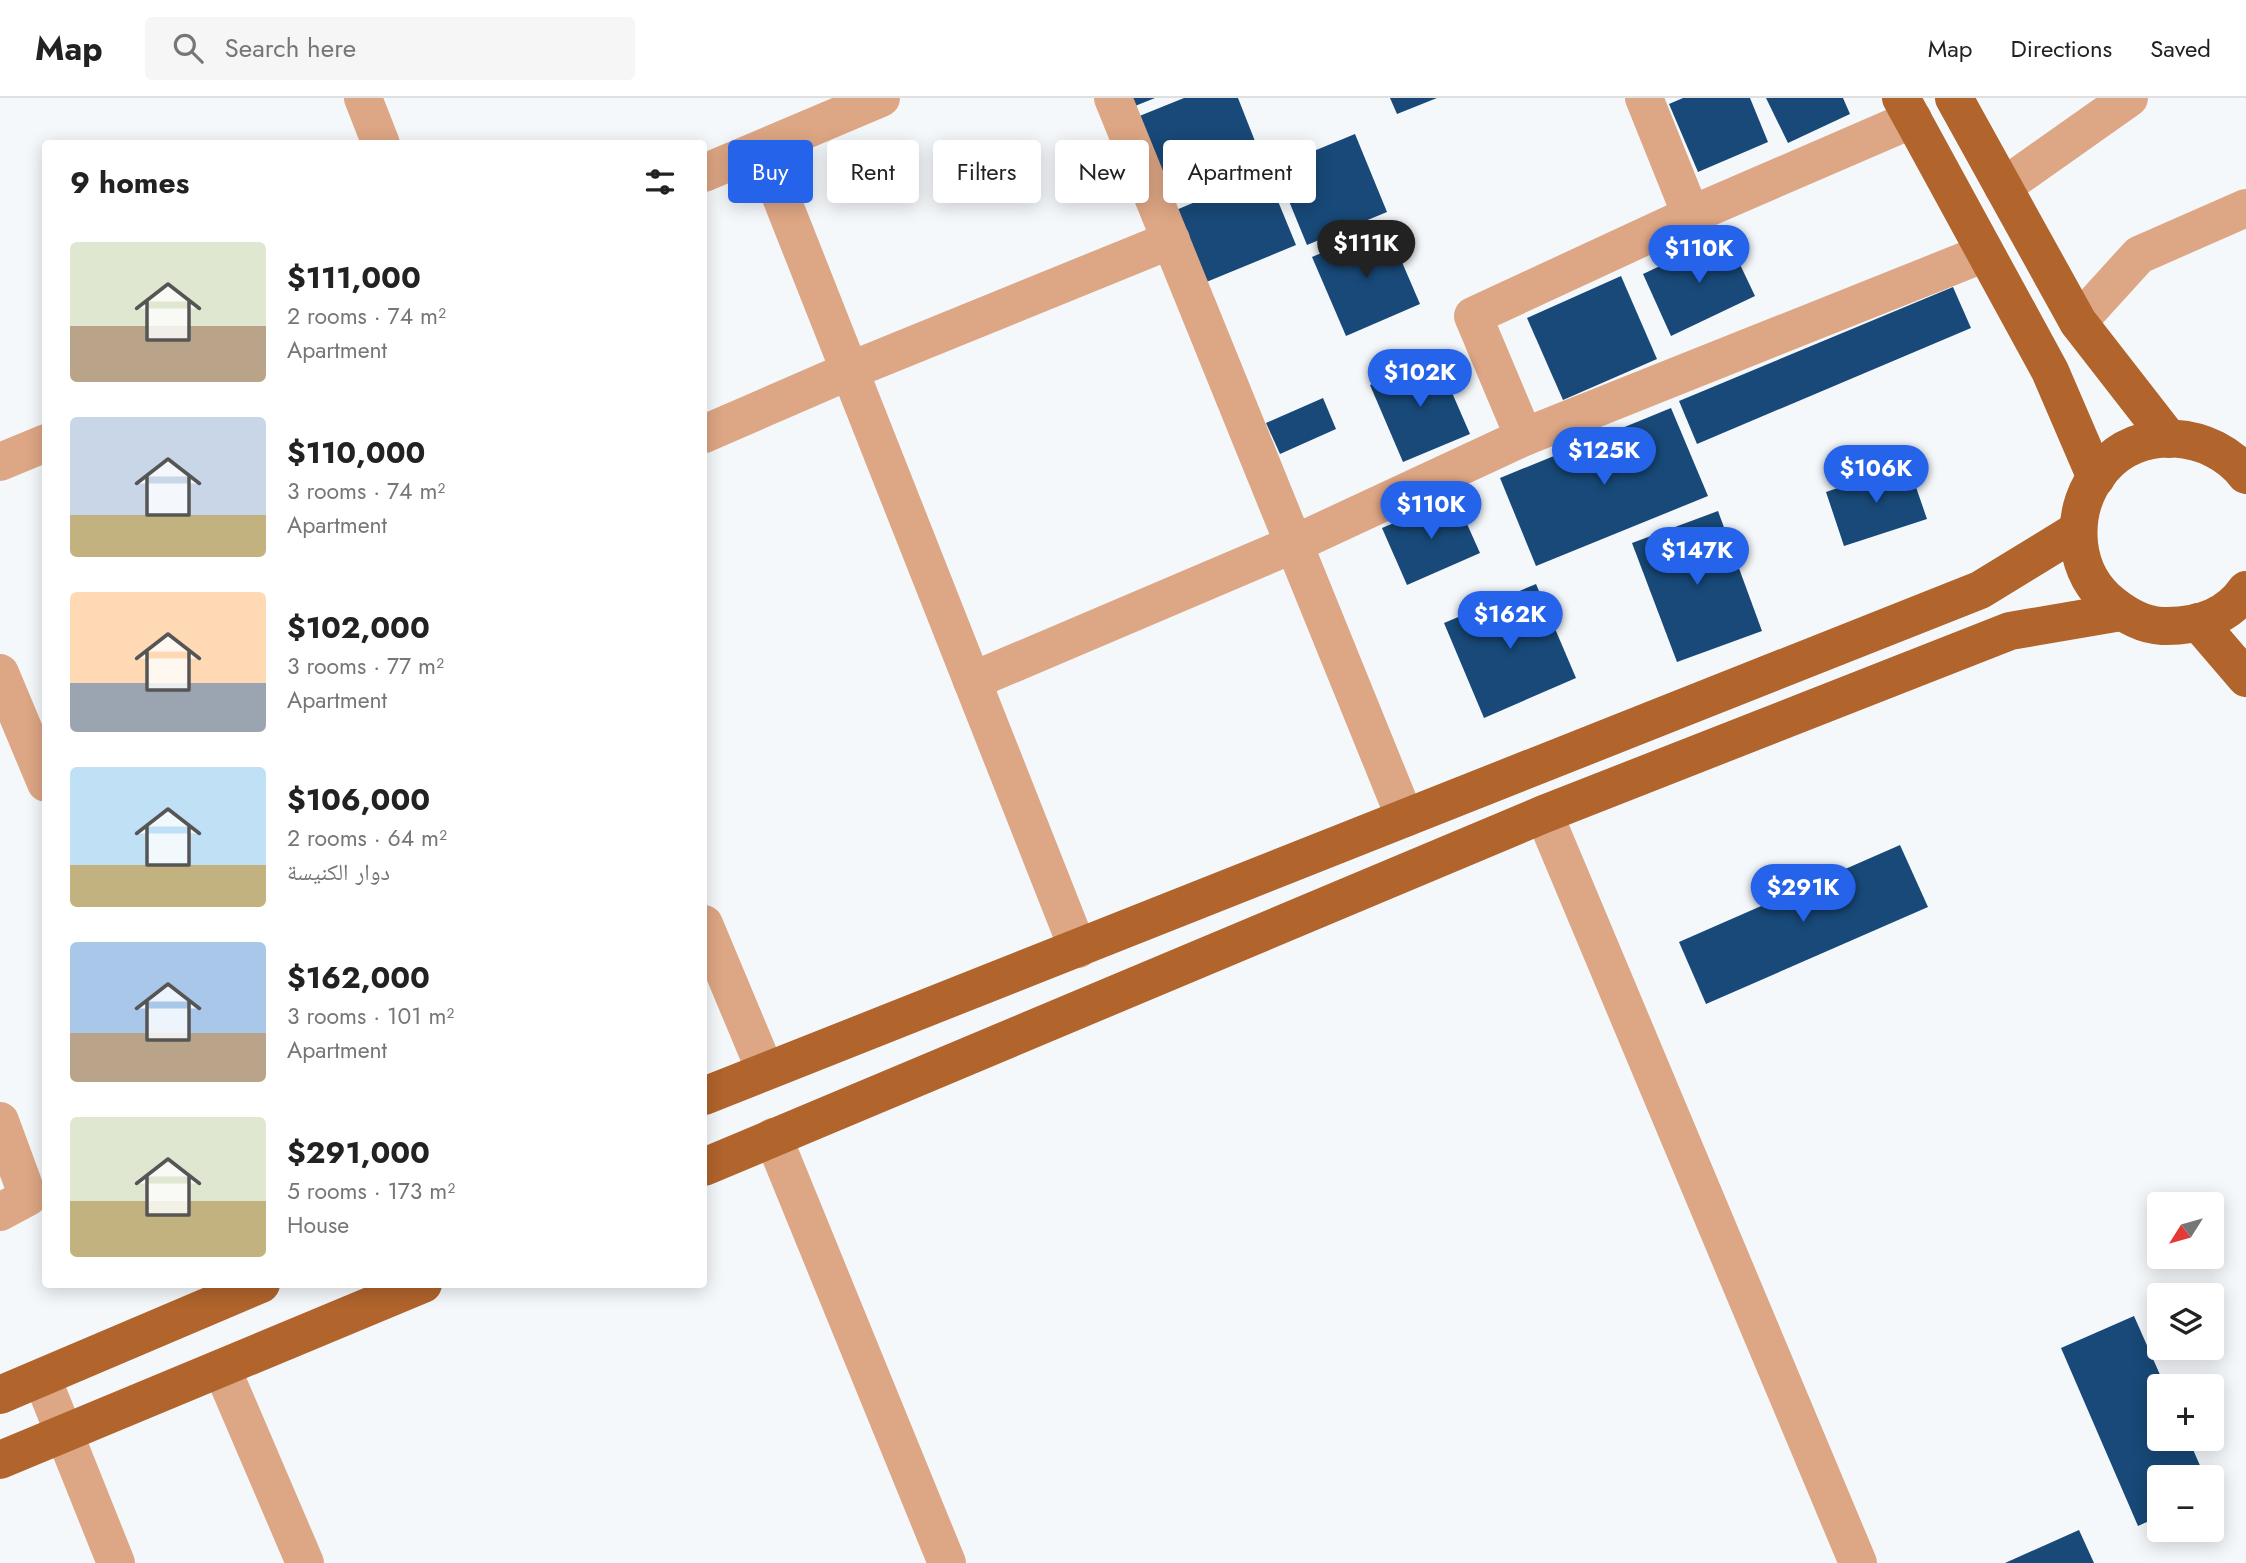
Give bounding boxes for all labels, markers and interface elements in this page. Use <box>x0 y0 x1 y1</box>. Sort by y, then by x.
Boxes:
search box <box>145 17 635 80</box>
text: Map <box>35 25 103 72</box>
icon: search <box>169 29 207 67</box>
text: Search here <box>225 29 356 67</box>
text: Map <box>1928 31 1973 66</box>
text: Directions <box>2011 31 2112 66</box>
text: Saved <box>2150 31 2211 66</box>
chip: Buy <box>728 140 813 203</box>
chip: Rent <box>827 140 919 203</box>
chip: Filters <box>933 140 1041 203</box>
chip: New <box>1055 140 1149 203</box>
chip: Apartment <box>1163 140 1316 203</box>
text: 9 homes <box>70 161 189 204</box>
icon: filters <box>641 163 679 201</box>
pin: $111K <box>1317 220 1415 280</box>
text: $111K <box>1333 226 1399 260</box>
pin: $110K <box>1650 226 1748 285</box>
text: $110K <box>1664 231 1734 265</box>
text: $111,000 <box>287 256 421 299</box>
icon: home <box>126 270 210 354</box>
text: 2 rooms · 74 m² <box>287 299 446 333</box>
text: Apartment <box>287 333 387 367</box>
pin: $102K <box>1371 350 1469 409</box>
text: $102K <box>1384 355 1456 389</box>
pin: $125K <box>1555 428 1653 487</box>
text: $110,000 <box>287 431 425 474</box>
text: $125K <box>1568 433 1640 467</box>
icon: home <box>126 445 210 529</box>
pin: $106K <box>1827 446 1925 505</box>
text: $106K <box>1840 451 1912 485</box>
text: 3 rooms · 74 m² <box>287 474 445 508</box>
pin: $110K <box>1382 482 1480 541</box>
text: $110K <box>1396 487 1466 521</box>
text: Apartment <box>287 508 387 542</box>
pin: $147K <box>1648 528 1746 587</box>
text: $147K <box>1661 533 1733 567</box>
pin: $162K <box>1461 592 1559 651</box>
text: $162K <box>1474 597 1546 631</box>
text: $102,000 <box>287 606 430 649</box>
icon: home <box>126 620 210 704</box>
text: 3 rooms · 77 m² <box>287 649 444 683</box>
text: Apartment <box>287 683 387 717</box>
text: $106,000 <box>287 778 430 821</box>
icon: home <box>126 795 210 879</box>
text: 2 rooms · 64 m² <box>287 821 447 855</box>
text: دوار الكنيسة <box>287 855 390 889</box>
pin: $291K <box>1754 864 1852 924</box>
text: $291K <box>1767 870 1839 904</box>
text: $162,000 <box>287 956 430 999</box>
icon: home <box>126 970 210 1054</box>
text: 3 rooms · 101 m² <box>287 999 454 1033</box>
text: Apartment <box>287 1033 387 1067</box>
text: $291,000 <box>287 1131 430 1174</box>
icon: home <box>126 1145 210 1229</box>
text: 5 rooms · 173 m² <box>287 1174 455 1208</box>
north arrow <box>2147 1192 2224 1269</box>
map controls <box>2147 1192 2224 1542</box>
text: House <box>287 1208 349 1242</box>
button: layers <box>2147 1283 2224 1360</box>
button: + <box>2147 1374 2224 1451</box>
button: − <box>2147 1465 2224 1542</box>

